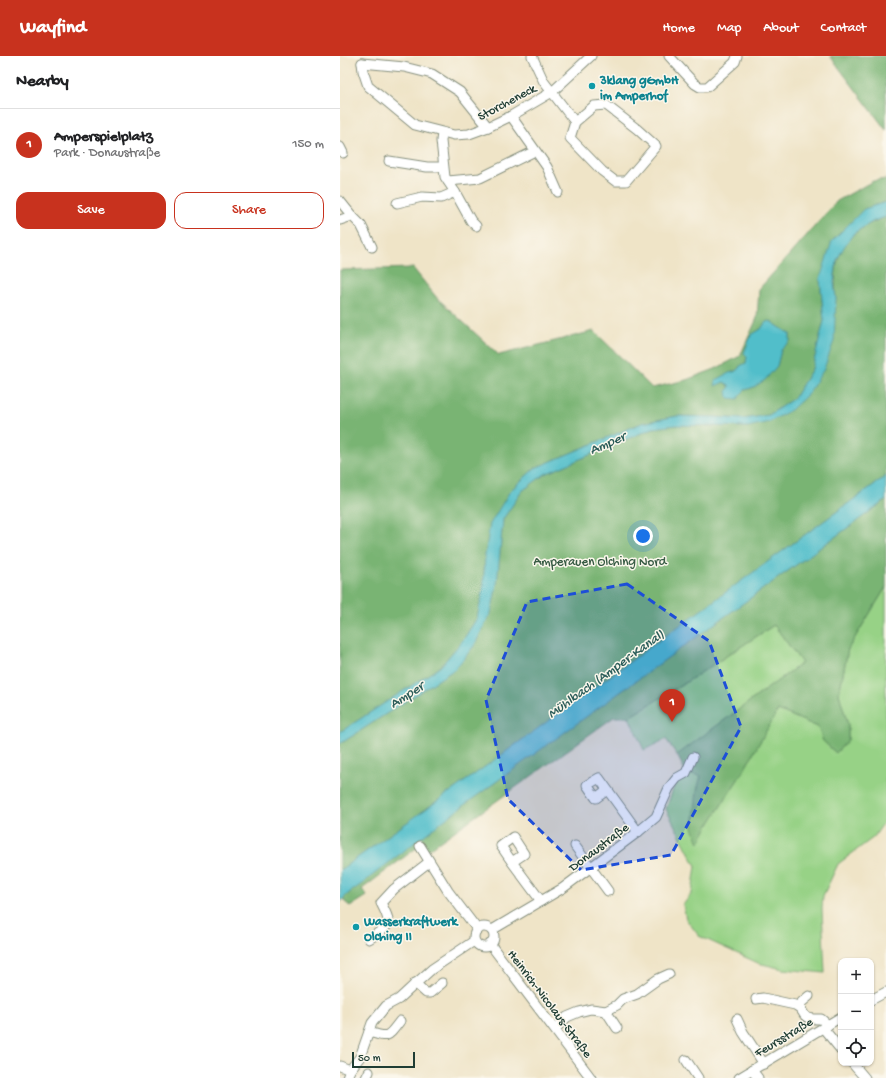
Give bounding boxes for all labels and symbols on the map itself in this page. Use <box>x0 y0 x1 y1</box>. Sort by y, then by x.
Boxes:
place label: 3klang gGmbH im Amperhof <box>599 74 679 105</box>
street label: Storcheneck <box>475 81 540 125</box>
marker: 3klang gGmbH im Amperhof <box>587 81 597 91</box>
water label: Amper <box>587 428 631 459</box>
your location <box>633 526 653 546</box>
park label: Amperauen Olching Nord <box>534 555 668 570</box>
water label: Mühlbach (Amper-Kanal) <box>545 627 668 723</box>
water label: Amper <box>387 677 430 713</box>
pin: 1 <box>659 689 685 722</box>
street label: Donaustraße <box>566 820 633 876</box>
place label: Wasserkraftwerk Olching II <box>363 914 459 945</box>
marker: Wasserkraftwerk Olching II <box>351 922 361 932</box>
street label: Heinrich-Nicolaus-Straße <box>503 948 595 1062</box>
street label: Feursstraße <box>752 1015 816 1062</box>
scale bar <box>352 1050 415 1069</box>

